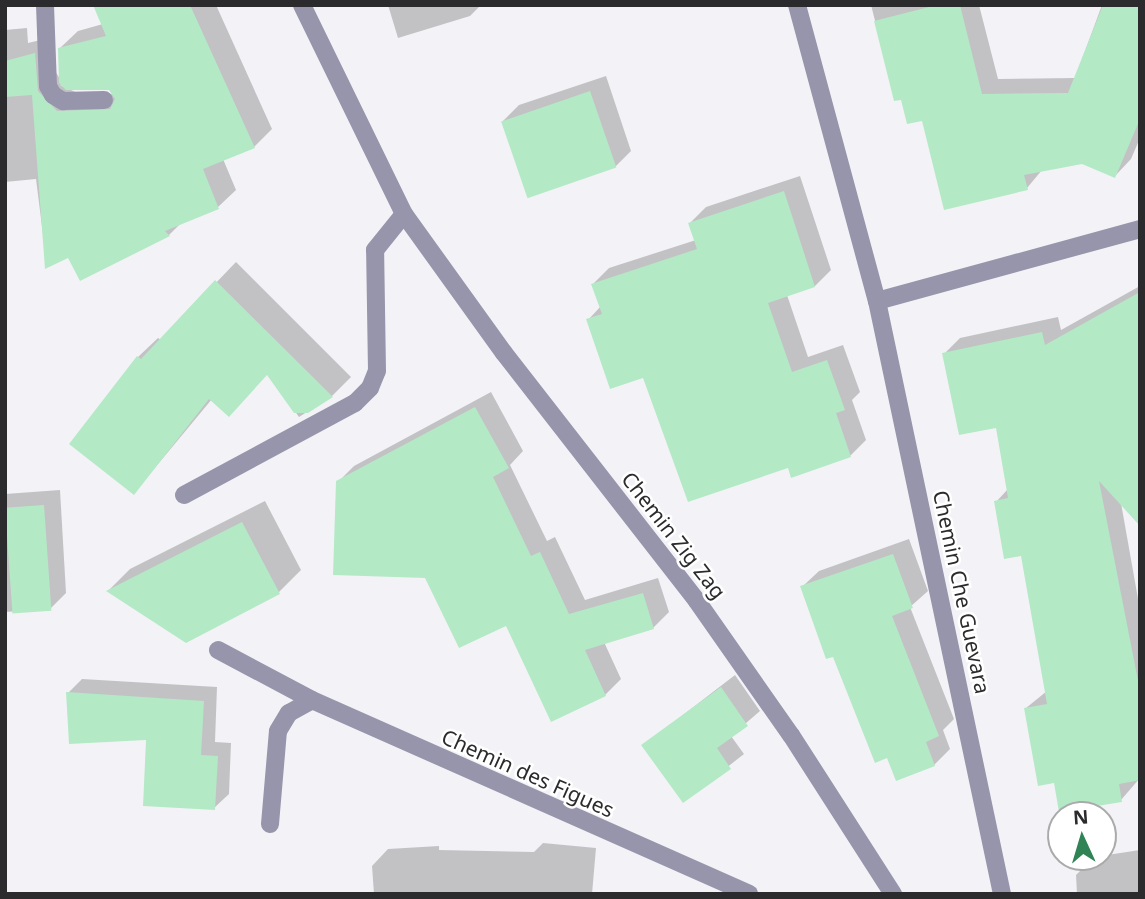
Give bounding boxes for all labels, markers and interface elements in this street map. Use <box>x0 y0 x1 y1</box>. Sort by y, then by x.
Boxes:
street label: Chemin Zig Zag <box>617 467 731 603</box>
street label: Chemin Che Guevara <box>928 488 996 696</box>
street label: Chemin des Figues <box>438 724 618 822</box>
north arrow <box>1047 801 1117 871</box>
text: N <box>1072 804 1089 831</box>

